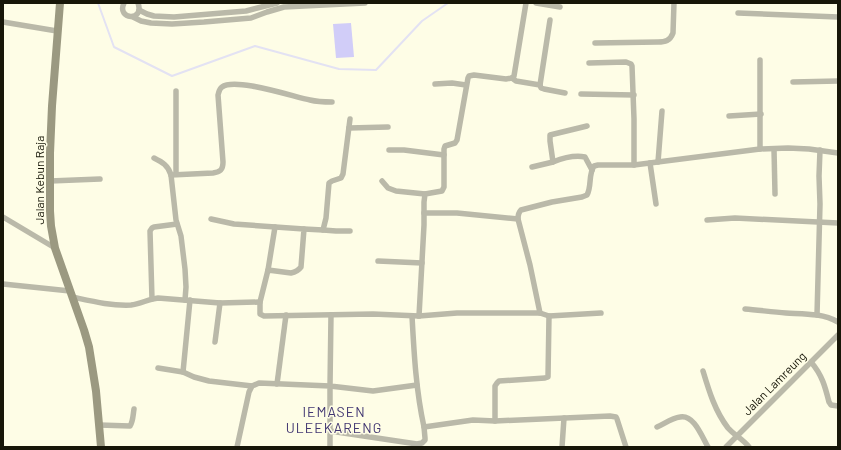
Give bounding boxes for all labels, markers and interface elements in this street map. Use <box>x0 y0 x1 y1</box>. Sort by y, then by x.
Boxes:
street label: Jalan Kebun Raja <box>32 136 46 224</box>
street label: Jalan Lamreung <box>739 348 809 418</box>
district label: IEMASEN ULEEKARENG <box>286 403 382 436</box>

